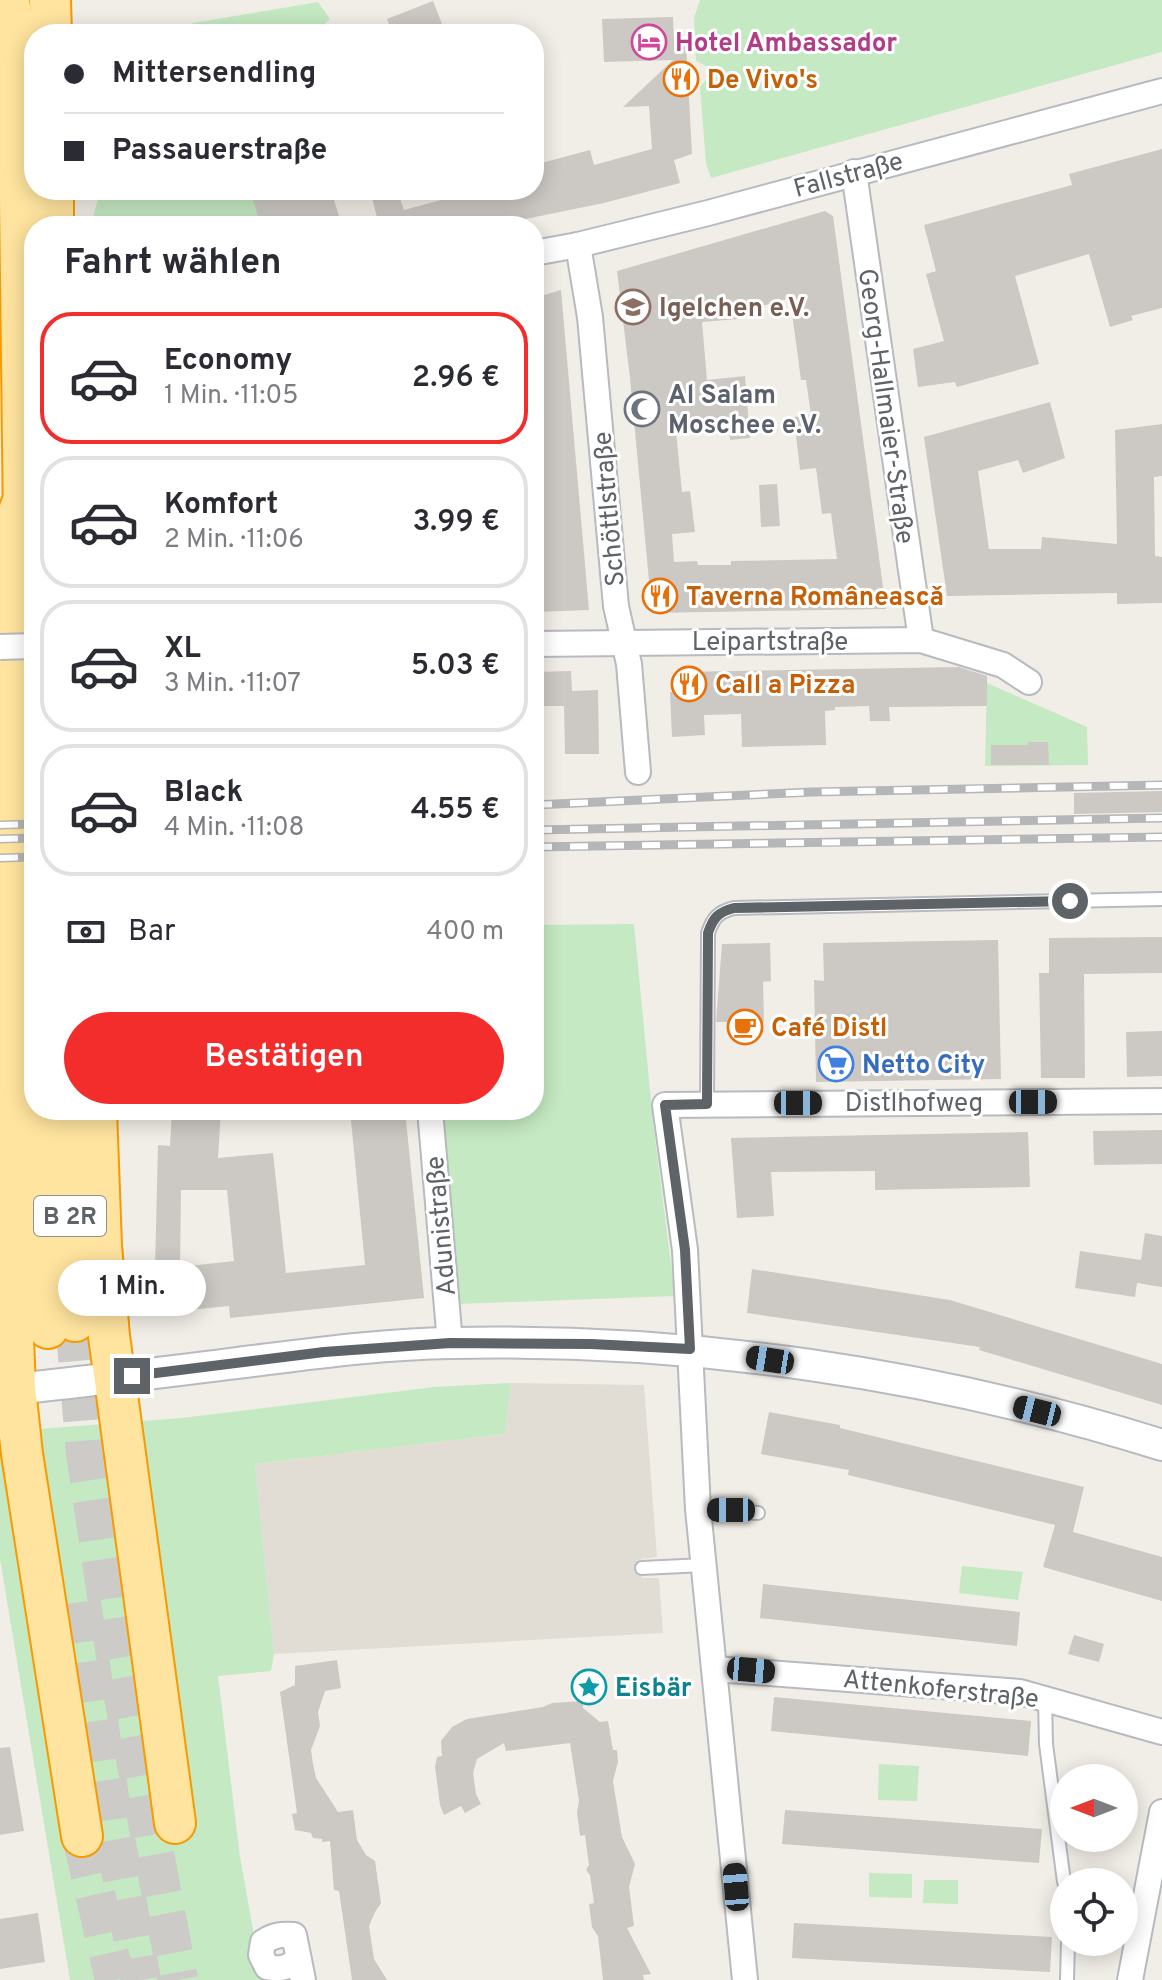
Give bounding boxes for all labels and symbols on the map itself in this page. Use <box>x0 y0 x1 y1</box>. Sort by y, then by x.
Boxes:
hotel icon: Hotel Ambassador <box>630 23 668 61</box>
place label: Hotel Ambassador <box>675 28 897 61</box>
restaurant icon: De Vivo's <box>662 60 700 98</box>
place label: De Vivo's <box>707 65 818 98</box>
street label: Fallstraße <box>790 146 907 207</box>
street label: Georg-Hallmaier-Straße <box>849 267 920 546</box>
school or university icon: Igelchen e.V. <box>614 288 652 326</box>
place label: Igelchen e.V. <box>659 293 809 326</box>
place label: Al Salam Moschee e.V. <box>668 380 821 443</box>
mosque icon: Al Salam Moschee e.V. <box>623 390 661 428</box>
street label: Schöttlstraße <box>587 430 634 588</box>
restaurant icon: Taverna Româneascǎ <box>641 577 679 615</box>
place label: Taverna Româneascǎ <box>686 582 944 615</box>
street label: Leipartstraße <box>692 627 848 660</box>
restaurant icon: Call a Pizza <box>670 665 708 703</box>
place label: Call a Pizza <box>715 670 855 703</box>
route start <box>1052 883 1088 919</box>
cafe icon: Café Distl <box>726 1008 764 1046</box>
place label: Café Distl <box>771 1013 887 1046</box>
supermarket icon: Netto City <box>817 1045 855 1083</box>
place label: Netto City <box>862 1050 985 1083</box>
street label: Distlhofweg <box>845 1088 983 1121</box>
car <box>1009 1090 1057 1114</box>
car <box>774 1091 822 1115</box>
street label: Adunistraße <box>420 1154 465 1297</box>
road number: B 2R <box>34 1196 106 1236</box>
callout: 1 Min. <box>58 1260 206 1316</box>
car <box>744 1344 796 1376</box>
route end <box>114 1358 150 1394</box>
car <box>1011 1394 1063 1428</box>
car <box>707 1498 755 1522</box>
car <box>726 1656 776 1684</box>
street label: Attenkoferstraße <box>841 1664 1040 1717</box>
place icon: Eisbär <box>570 1668 608 1706</box>
place label: Eisbär <box>615 1673 692 1706</box>
north arrow <box>1050 1764 1138 1852</box>
car <box>722 1862 750 1912</box>

